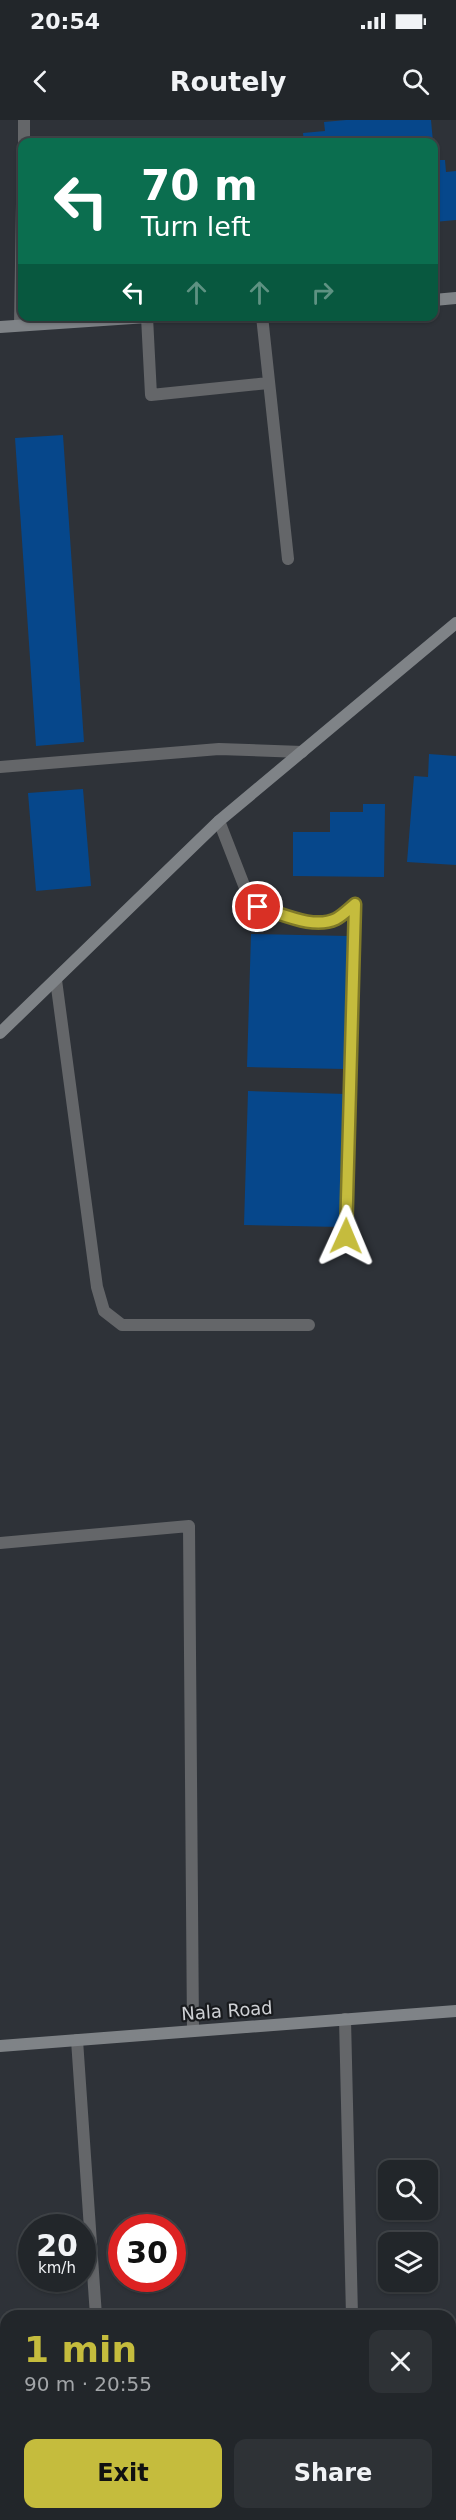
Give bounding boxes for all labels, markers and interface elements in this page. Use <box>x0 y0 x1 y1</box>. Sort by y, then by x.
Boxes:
text: 20:54 <box>30 9 100 34</box>
icon: back <box>24 65 57 98</box>
icon: search <box>399 65 432 98</box>
text: Routely <box>170 66 286 97</box>
text: 70 m <box>141 161 258 210</box>
icon: left <box>42 162 120 240</box>
text: Turn left <box>141 211 251 242</box>
icon: left <box>117 276 150 309</box>
icon: ahead <box>180 276 213 309</box>
icon: ahead <box>243 276 276 309</box>
icon: right <box>306 276 339 309</box>
pin <box>232 881 283 932</box>
icon: arrive <box>241 890 274 923</box>
position arrow <box>314 1204 378 1268</box>
street label: Nala Road <box>181 1997 273 2024</box>
map controls <box>378 2160 438 2292</box>
button: search <box>378 2160 438 2220</box>
speed limit sign: 30 <box>108 2214 186 2292</box>
text: 20 <box>36 2228 78 2263</box>
button: layers <box>378 2232 438 2292</box>
text: km/h <box>38 2259 76 2277</box>
text: 1 min <box>24 2329 137 2370</box>
button: close <box>369 2330 432 2393</box>
text: 90 m · 20:55 <box>24 2372 152 2396</box>
button: Exit <box>24 2439 222 2508</box>
button: Share <box>234 2439 432 2508</box>

